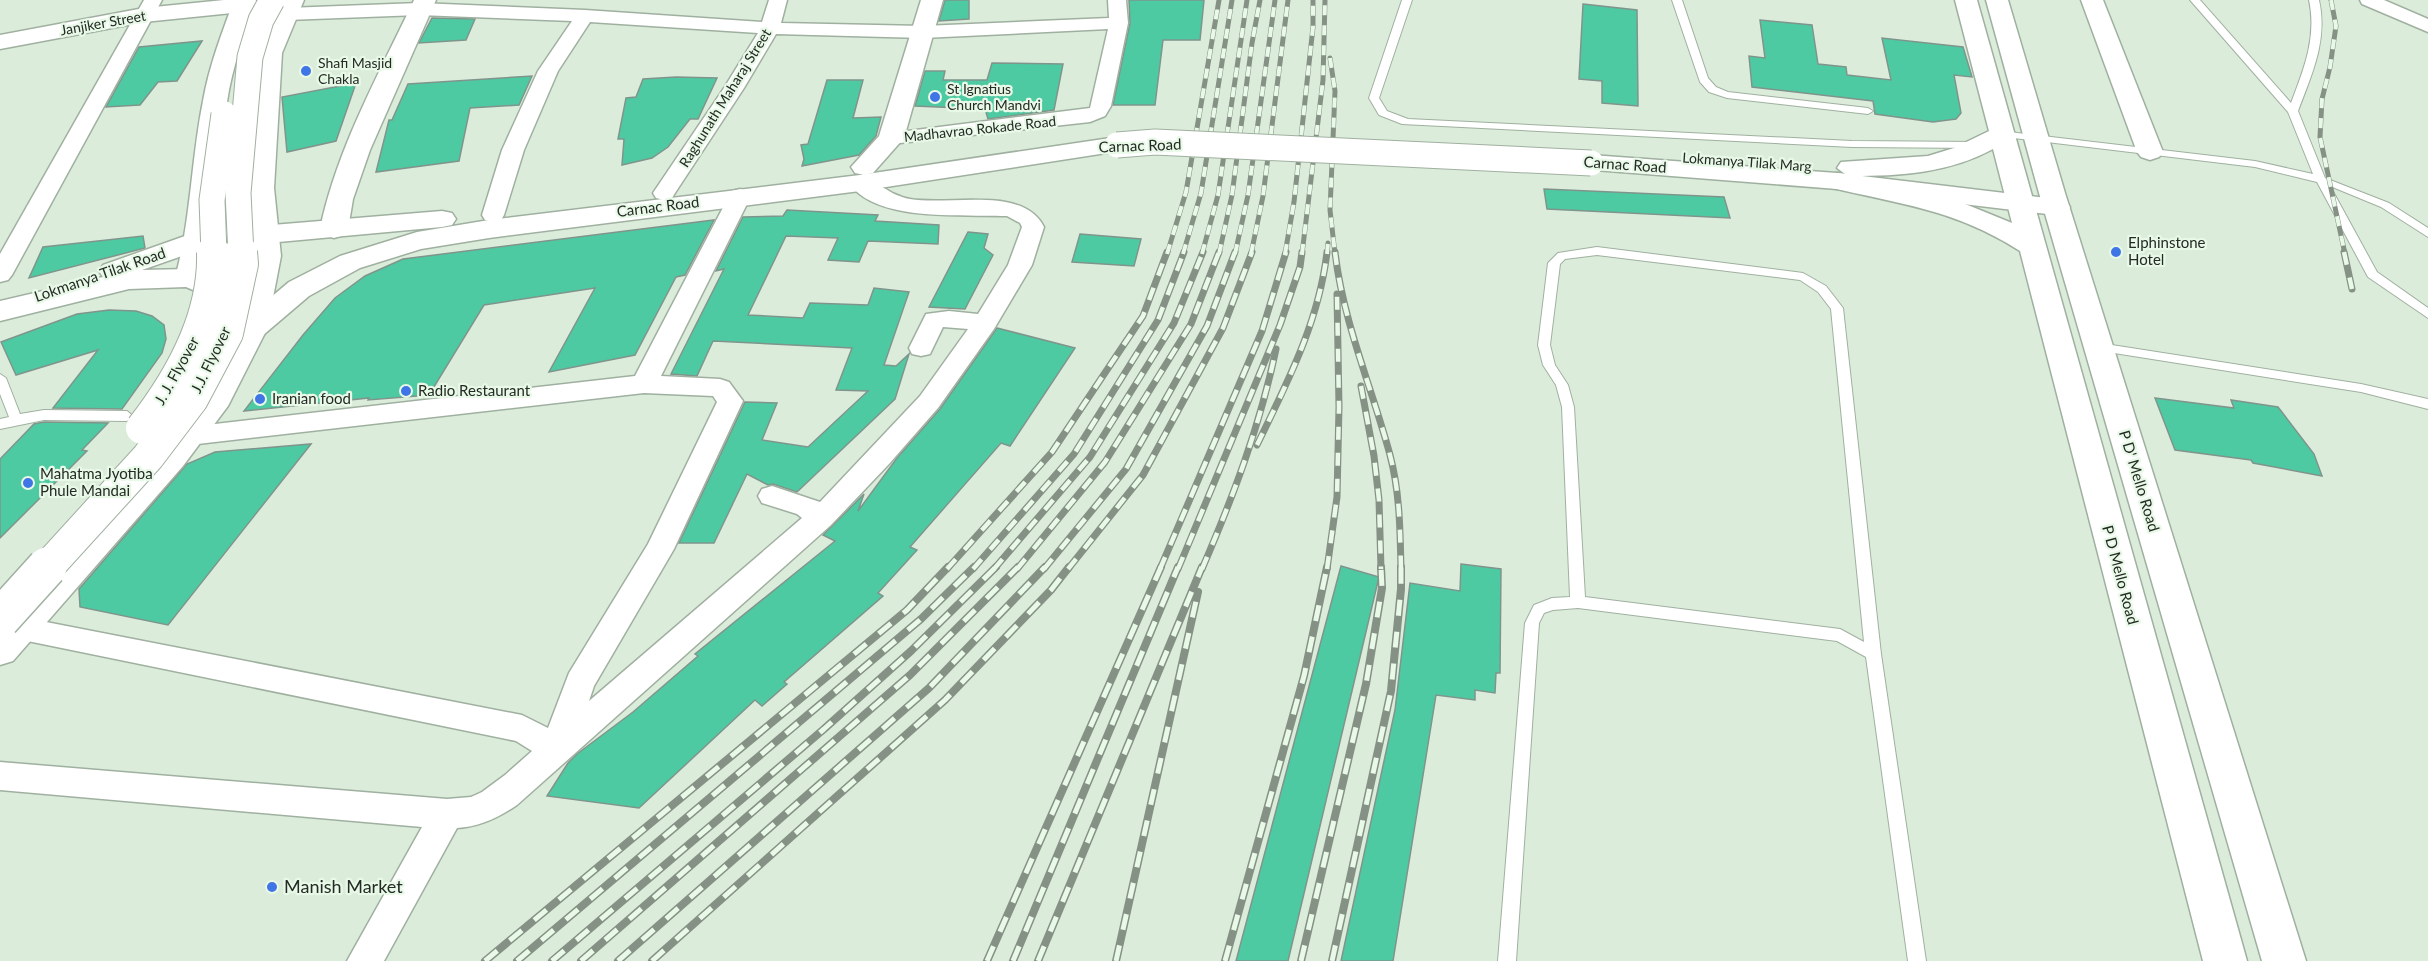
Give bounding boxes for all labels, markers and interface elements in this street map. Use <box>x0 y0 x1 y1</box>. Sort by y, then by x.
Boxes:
street label: Janjiker Street <box>59 7 147 38</box>
street label: Raghunath Maharaj Street <box>675 25 774 170</box>
place label: Shafi Masjid Chakla <box>318 54 392 87</box>
marker: Shafi Masjid Chakla <box>299 64 313 78</box>
place label: St Ignatius Church Mandvi <box>947 80 1041 113</box>
marker: St Ignatius Church Mandvi <box>928 90 942 104</box>
street label: Madhavrao Rokade Road <box>903 112 1057 145</box>
street label: Carnac Road <box>1098 135 1182 155</box>
street label: Lokmanya Tilak Marg <box>1682 149 1812 174</box>
street label: Carnac Road <box>1583 152 1667 176</box>
street label: Carnac Road <box>616 192 700 220</box>
place label: Elphinstone Hotel <box>2128 233 2206 268</box>
street label: Lokmanya Tilak Road <box>32 243 168 305</box>
marker: Elphinstone Hotel <box>2109 245 2123 259</box>
street label: J.J. Flyover <box>186 323 234 396</box>
street label: J. J. Flyover <box>150 333 203 408</box>
place label: Radio Restaurant <box>418 381 531 399</box>
marker: Radio Restaurant <box>399 384 413 398</box>
place label: Iranian food <box>272 389 351 407</box>
marker: Iranian food <box>253 392 267 406</box>
street label: P D' Mello Road <box>2116 428 2164 534</box>
place label: Mahatma Jyotiba Phule Mandai <box>40 464 153 499</box>
marker: Mahatma Jyotiba Phule Mandai <box>21 476 35 490</box>
street label: P D Mello Road <box>2099 523 2143 626</box>
place label: Manish Market <box>284 875 403 897</box>
marker: Manish Market <box>265 880 279 894</box>

